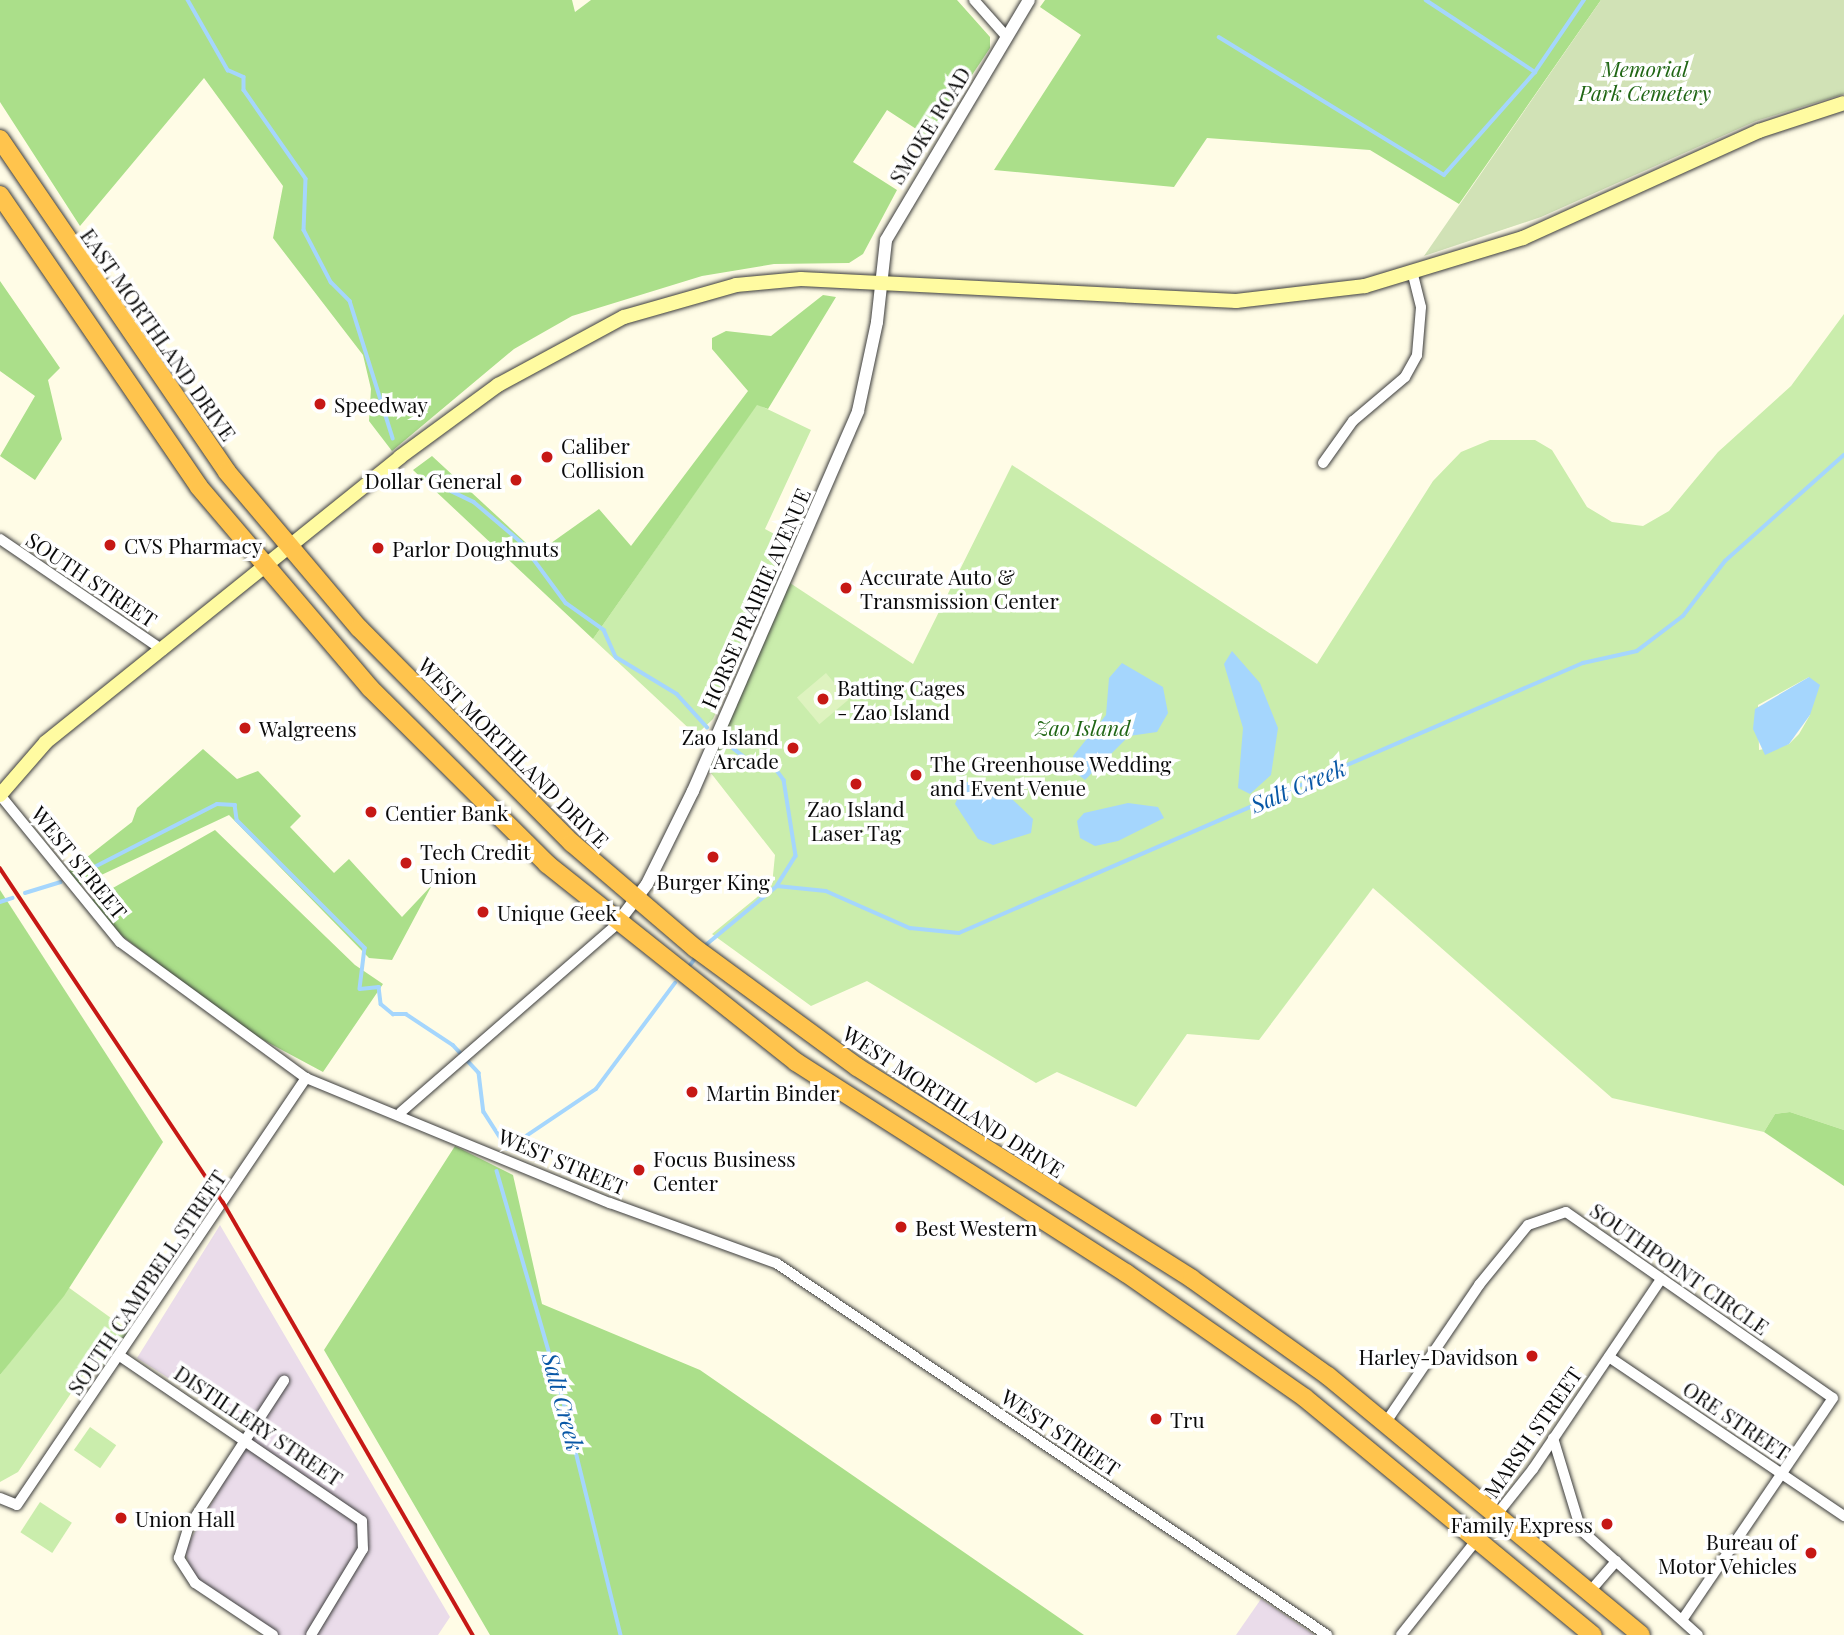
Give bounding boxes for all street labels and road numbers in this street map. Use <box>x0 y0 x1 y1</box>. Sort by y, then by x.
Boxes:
street label: SMOKE ROAD <box>883 62 975 188</box>
street label: EAST MORTHLAND DRIVE <box>76 223 242 445</box>
street label: HORSE PRAIRIE AVENUE <box>695 484 815 712</box>
street label: SOUTH STREET <box>22 526 162 632</box>
street label: WEST MORTHLAND DRIVE <box>413 651 615 853</box>
street label: WEST STREET <box>27 800 133 924</box>
street label: WEST MORTHLAND DRIVE <box>838 1020 1070 1182</box>
street label: WEST STREET <box>495 1122 631 1200</box>
street label: SOUTH CAMPBELL STREET <box>61 1165 231 1399</box>
street label: SOUTHPOINT CIRCLE <box>1586 1197 1774 1339</box>
street label: DISTILLERY STREET <box>170 1359 348 1491</box>
street label: MARSH STREET <box>1478 1362 1586 1502</box>
street label: ORE STREET <box>1679 1375 1795 1465</box>
street label: WEST STREET <box>997 1383 1125 1481</box>

